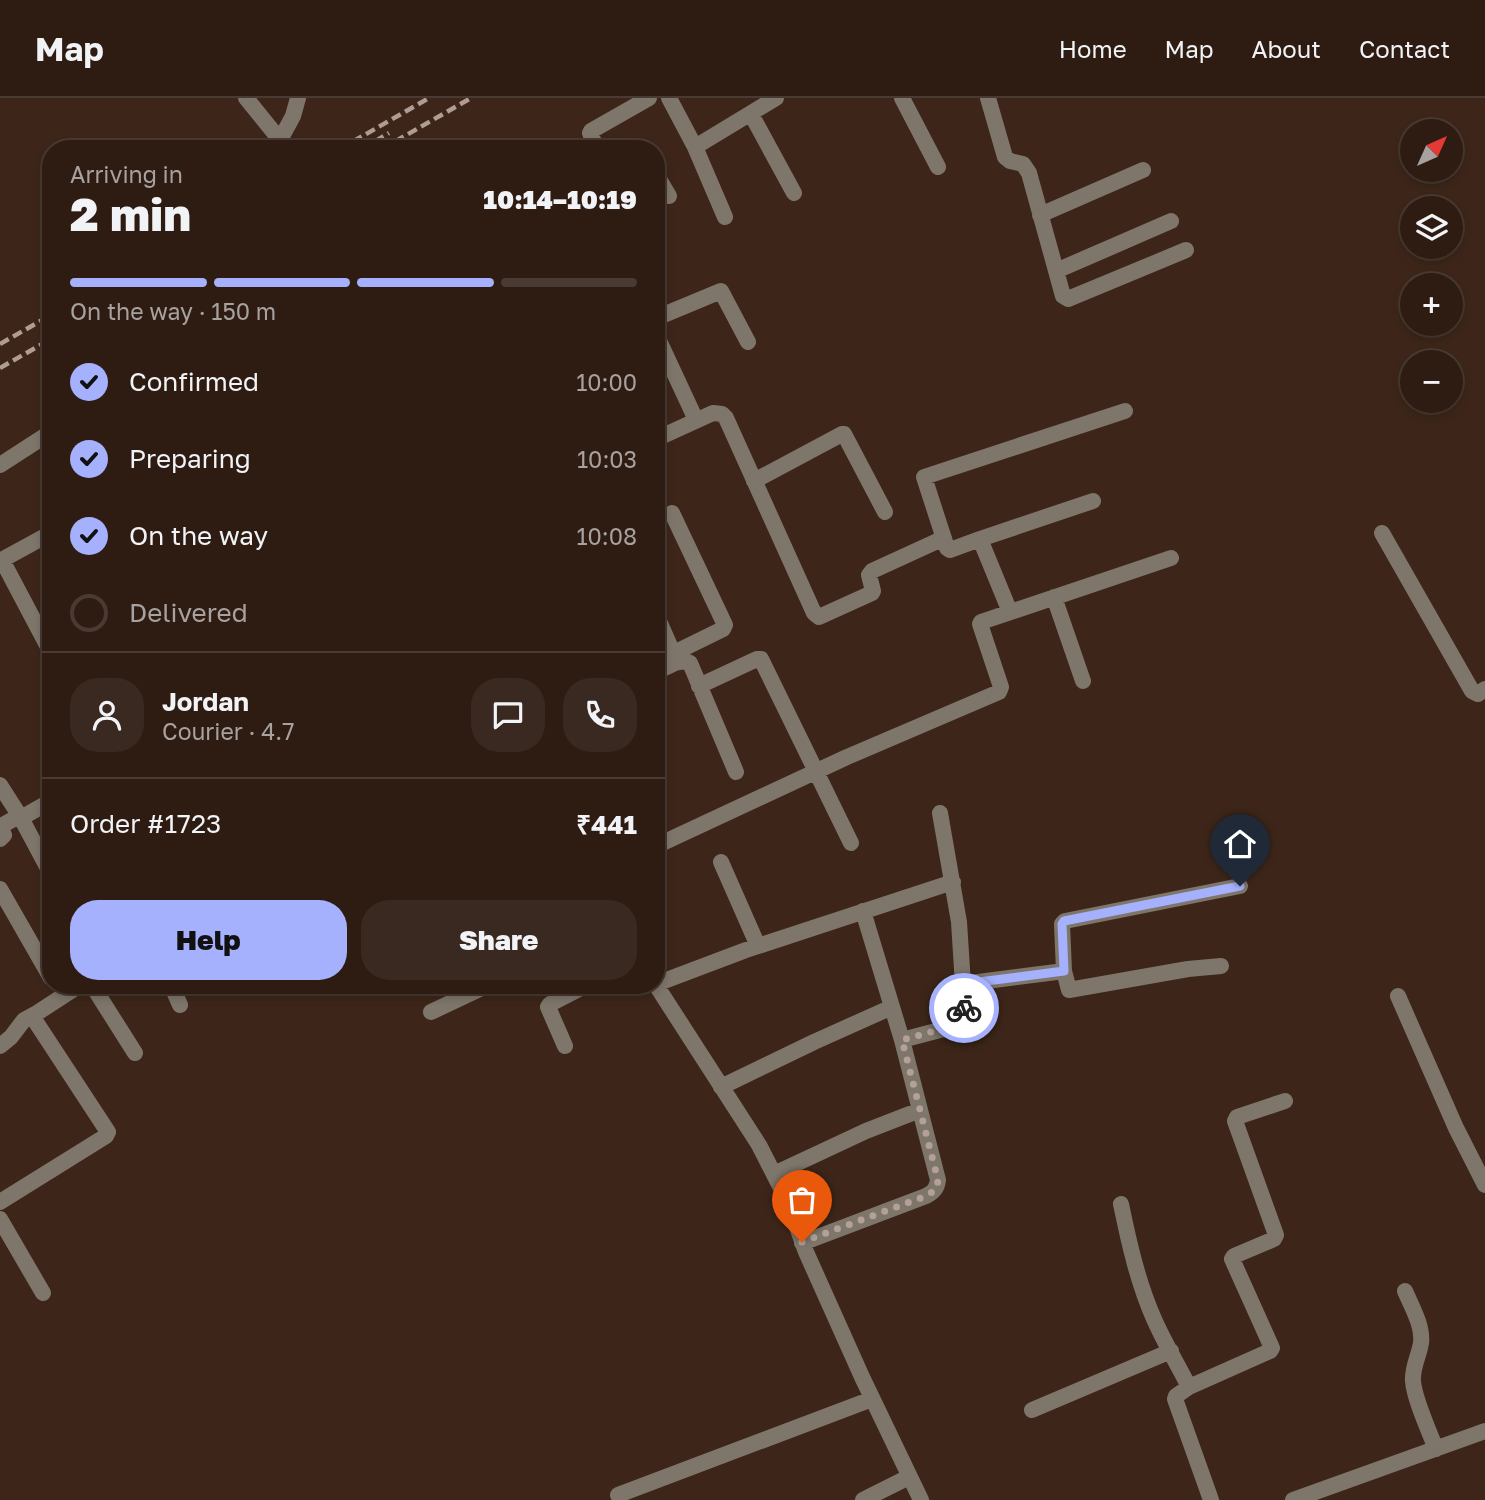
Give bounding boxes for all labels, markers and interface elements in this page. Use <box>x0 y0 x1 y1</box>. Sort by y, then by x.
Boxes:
text: Map <box>35 29 104 68</box>
text: Home <box>1059 34 1127 63</box>
text: Map <box>1165 34 1214 63</box>
text: About <box>1252 34 1321 63</box>
text: Contact <box>1359 34 1450 63</box>
north arrow <box>1400 119 1463 182</box>
map controls <box>1400 119 1463 413</box>
text: Arriving in <box>70 160 183 188</box>
text: 10:14–10:19 <box>483 184 637 215</box>
text: 2 min <box>70 186 191 241</box>
button: layers <box>1400 196 1463 259</box>
button: + <box>1400 273 1463 336</box>
text: On the way · 150 m <box>70 297 276 325</box>
button: − <box>1400 350 1463 413</box>
icon: check <box>70 363 108 401</box>
text: Confirmed <box>129 366 259 397</box>
text: 10:00 <box>576 368 637 396</box>
icon: check <box>70 440 108 478</box>
text: Preparing <box>129 443 251 474</box>
text: 10:03 <box>577 445 637 473</box>
icon: check <box>70 517 108 555</box>
text: On the way <box>129 520 268 551</box>
text: 10:08 <box>576 522 637 550</box>
text: Delivered <box>129 597 248 628</box>
button: person <box>70 678 144 752</box>
button: chat <box>471 678 545 752</box>
button: phone <box>563 678 637 752</box>
text: Jordan <box>162 686 249 717</box>
text: Courier · 4.7 <box>162 717 294 745</box>
text: Order #1723 <box>70 808 221 839</box>
text: ₹441 <box>576 809 637 840</box>
pin <box>1210 814 1270 886</box>
icon: home <box>1221 825 1259 863</box>
button: Help <box>70 900 347 980</box>
button: Share <box>361 900 637 980</box>
courier <box>929 973 999 1043</box>
icon: bike <box>945 989 983 1027</box>
pin <box>772 1170 832 1242</box>
icon: bag <box>783 1181 821 1219</box>

